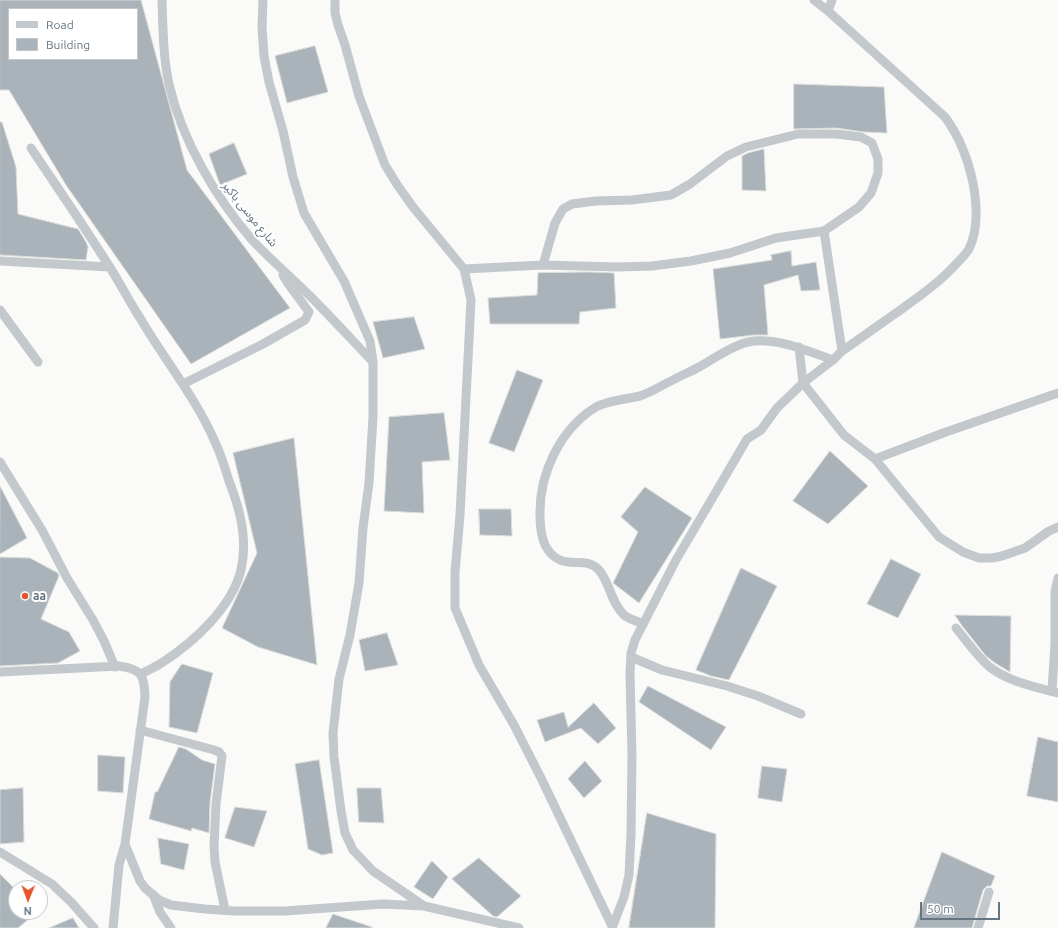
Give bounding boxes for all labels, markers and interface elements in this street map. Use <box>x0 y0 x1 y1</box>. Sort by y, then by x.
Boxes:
legend <box>8 8 138 60</box>
text: Road <box>46 18 74 31</box>
text: Building <box>46 38 90 51</box>
street label: شارع موسى باكير <box>219 178 281 250</box>
place label: aa <box>33 589 46 603</box>
marker: aa <box>20 591 30 601</box>
north arrow <box>8 880 48 920</box>
scale bar <box>922 894 1002 920</box>
text: 50 m <box>927 902 954 915</box>
text: N <box>24 905 32 917</box>

